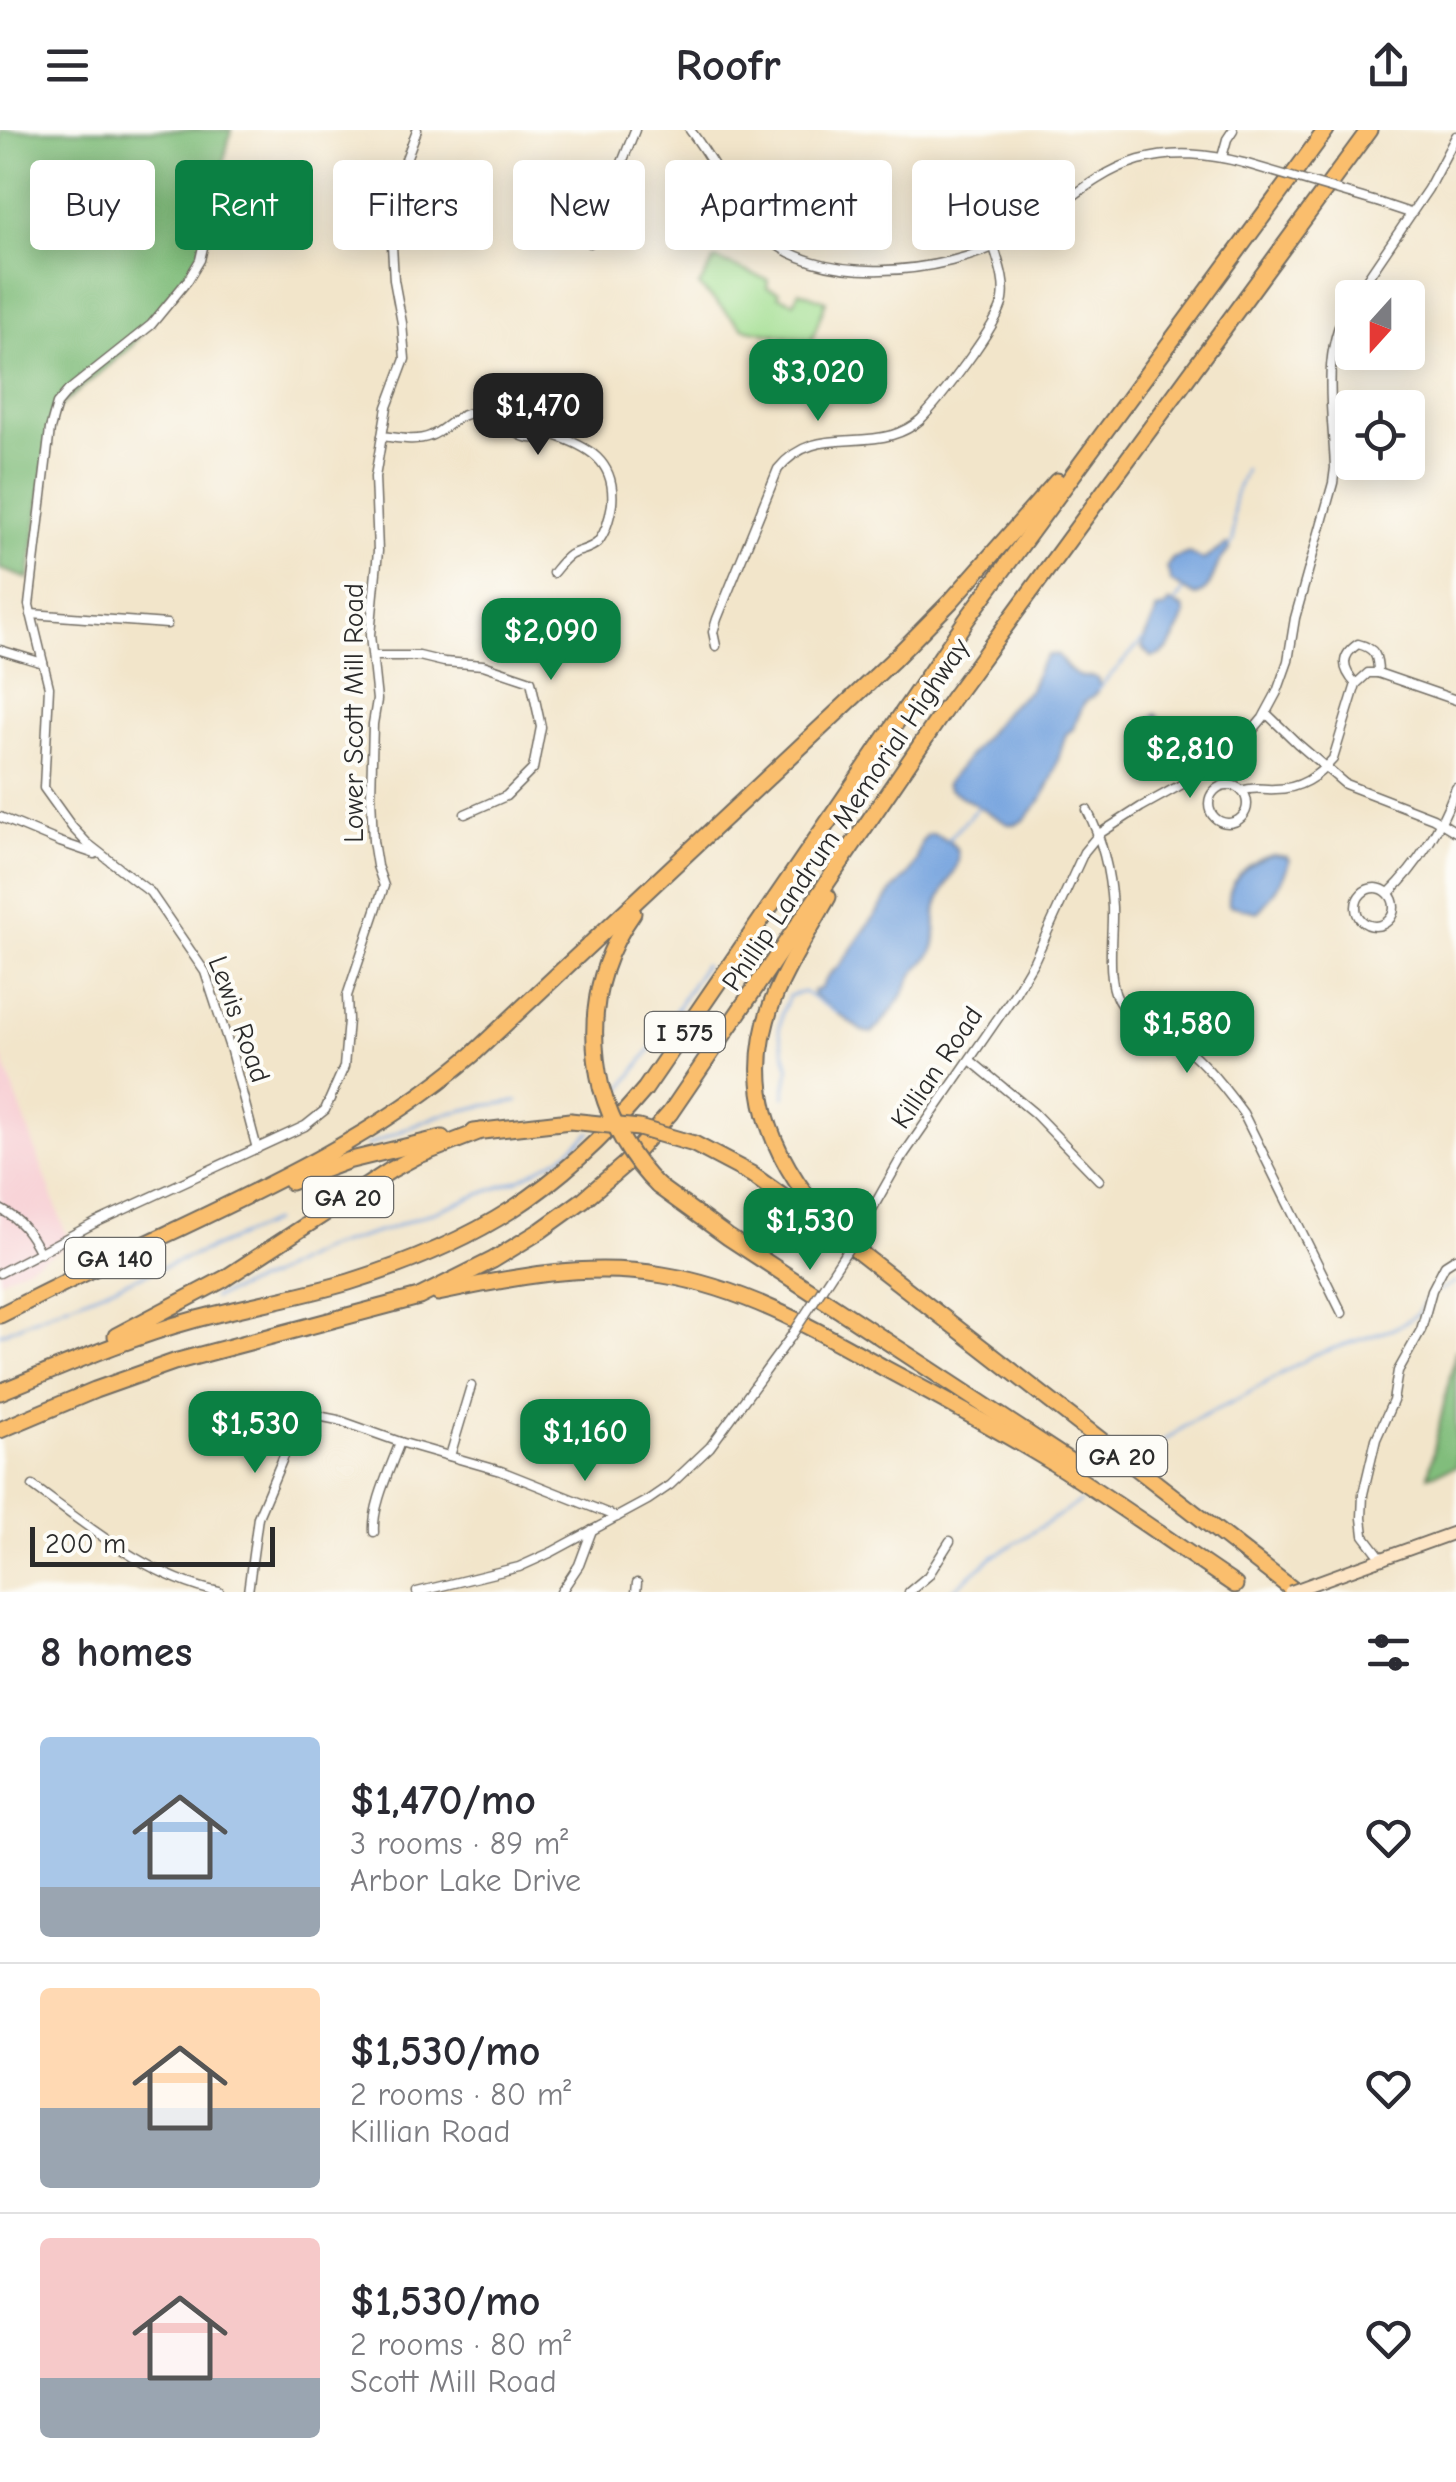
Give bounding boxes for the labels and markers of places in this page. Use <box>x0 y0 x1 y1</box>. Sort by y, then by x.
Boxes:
pin: $3,020 <box>737 339 899 424</box>
pin: $1,470 <box>457 373 619 458</box>
pin: $2,090 <box>470 598 632 683</box>
pin: $2,810 <box>1109 716 1271 801</box>
pin: $1,580 <box>1106 991 1268 1076</box>
pin: $1,530 <box>729 1188 891 1273</box>
pin: $1,530 <box>174 1391 336 1476</box>
pin: $1,160 <box>504 1399 666 1484</box>

